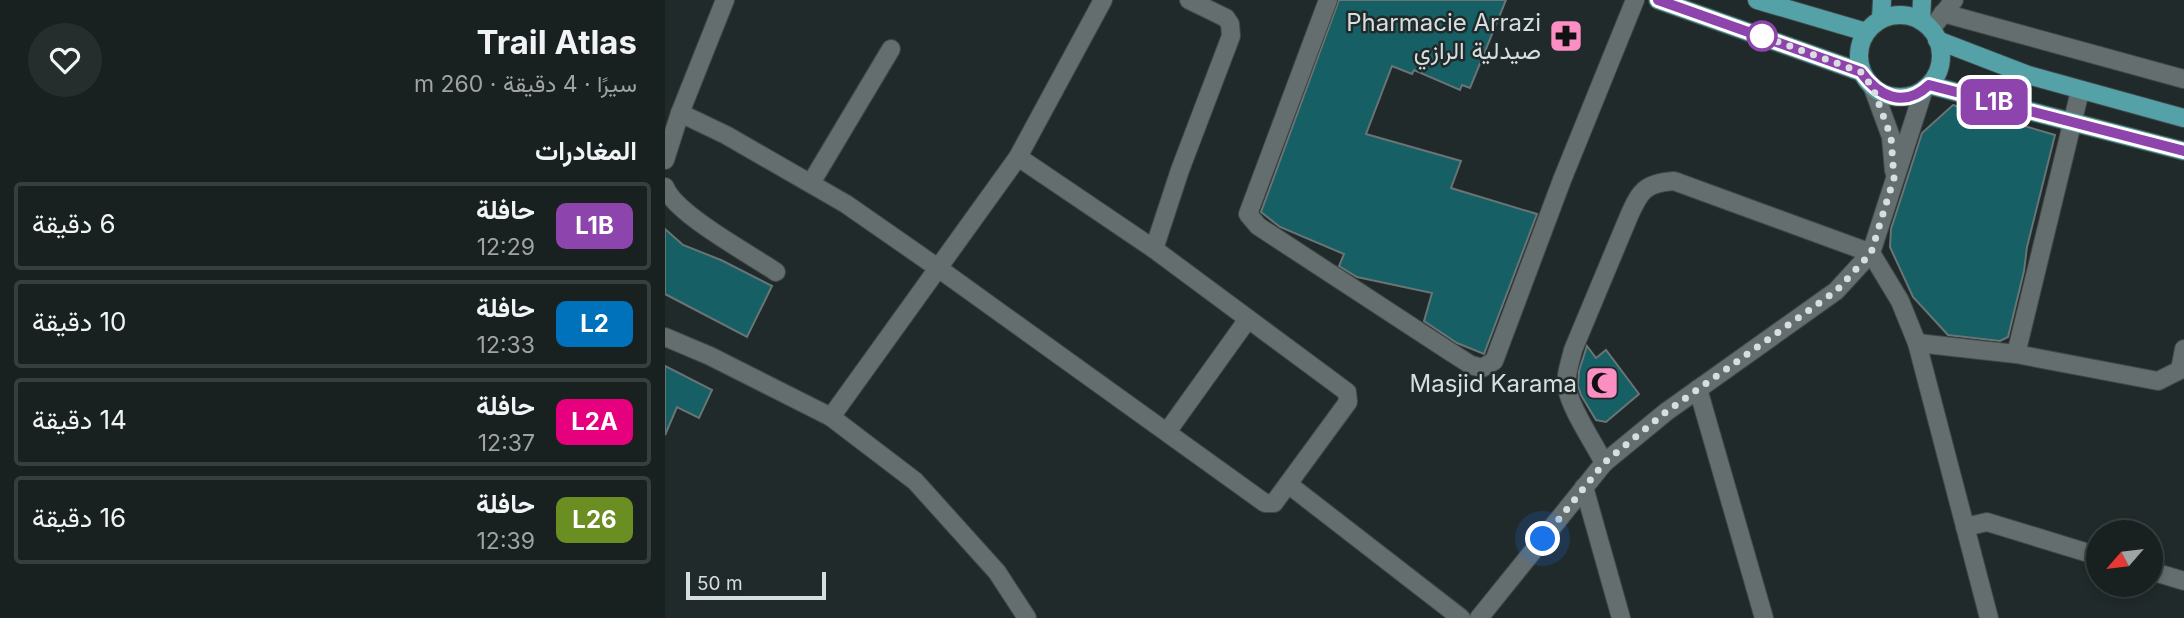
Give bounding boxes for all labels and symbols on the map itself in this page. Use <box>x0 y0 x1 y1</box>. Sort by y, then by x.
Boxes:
place label: Pharmacie Arrazi صيدلية الرازي <box>1346 8 1541 70</box>
pharmacy icon: Pharmacie Arrazi صيدلية الرازي <box>1547 17 1585 55</box>
unlabelled marker <box>1747 21 1777 51</box>
line badge: L1B <box>1954 79 2034 125</box>
mosque icon: Masjid Karama <box>1583 364 1621 402</box>
place label: Masjid Karama <box>1409 369 1577 398</box>
north arrow <box>2086 520 2163 597</box>
your location <box>1525 521 1560 556</box>
scale bar <box>686 569 826 601</box>

